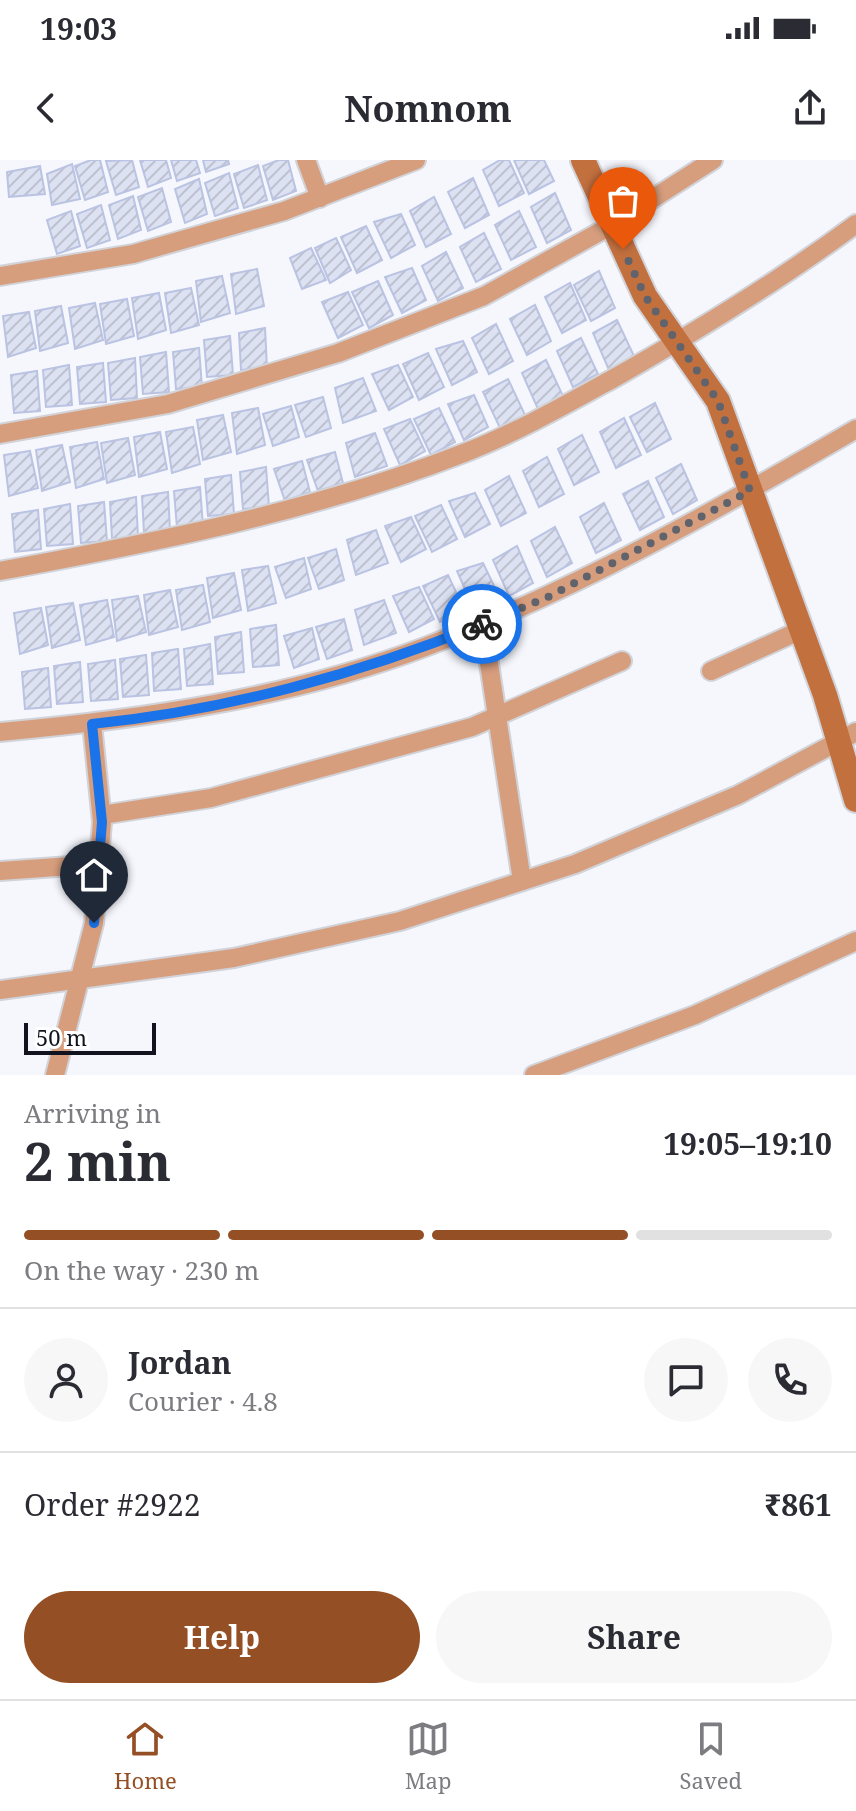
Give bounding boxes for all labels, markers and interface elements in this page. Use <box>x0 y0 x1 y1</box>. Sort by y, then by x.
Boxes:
text: 19:03 <box>40 8 117 49</box>
text: Nomnom <box>344 84 512 133</box>
icon: back <box>24 86 68 130</box>
icon: share <box>788 86 832 130</box>
pin <box>589 167 657 249</box>
icon: bag <box>601 179 645 223</box>
courier <box>442 584 522 664</box>
icon: bike <box>460 602 504 646</box>
pin <box>60 841 128 923</box>
icon: home <box>72 853 116 897</box>
scale bar <box>24 1019 156 1055</box>
text: 50 m <box>36 1022 87 1052</box>
text: Arriving in <box>24 1095 161 1131</box>
text: 19:05–19:10 <box>663 1123 832 1164</box>
text: 2 min <box>24 1125 171 1196</box>
text: On the way · 230 m <box>24 1252 259 1288</box>
button: person <box>24 1338 108 1422</box>
button: chat <box>644 1338 728 1422</box>
button: phone <box>748 1338 832 1422</box>
text: Jordan <box>128 1342 231 1383</box>
text: Courier · 4.8 <box>128 1383 278 1419</box>
text: Order #2922 <box>24 1484 201 1525</box>
text: ₹861 <box>764 1484 832 1525</box>
button: Help <box>24 1591 420 1683</box>
button: Share <box>436 1591 832 1683</box>
tab: Home <box>114 1717 177 1795</box>
tab: Map <box>405 1717 451 1795</box>
tab: Saved <box>680 1717 742 1795</box>

